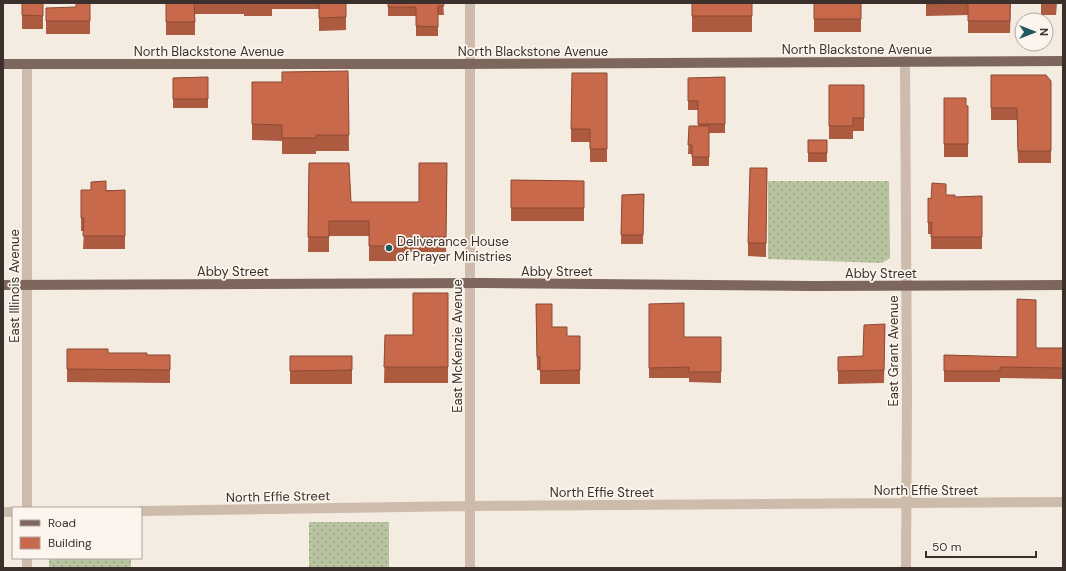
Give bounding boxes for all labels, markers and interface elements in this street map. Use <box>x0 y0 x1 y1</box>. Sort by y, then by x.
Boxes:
north arrow <box>1014 12 1054 52</box>
text: N <box>1037 28 1051 36</box>
street label: North Blackstone Avenue <box>782 41 932 58</box>
street label: North Blackstone Avenue <box>134 43 284 60</box>
street label: North Blackstone Avenue <box>458 43 608 60</box>
street label: East Illinois Avenue <box>6 229 23 343</box>
place label: Deliverance House of Prayer Ministries <box>397 233 512 265</box>
marker: Deliverance House of Prayer Ministries <box>384 243 394 253</box>
street label: Abby Street <box>197 263 269 280</box>
street label: Abby Street <box>521 263 593 280</box>
street label: Abby Street <box>845 265 917 282</box>
street label: East McKenzie Avenue <box>449 279 466 413</box>
street label: East Grant Avenue <box>885 295 902 407</box>
street label: North Effie Street <box>874 482 978 499</box>
street label: North Effie Street <box>550 484 654 501</box>
street label: North Effie Street <box>226 487 330 506</box>
legend <box>12 507 142 559</box>
text: Road <box>48 515 76 531</box>
scale bar <box>926 533 1036 559</box>
text: Building <box>48 535 92 551</box>
text: 50 m <box>932 539 961 555</box>

